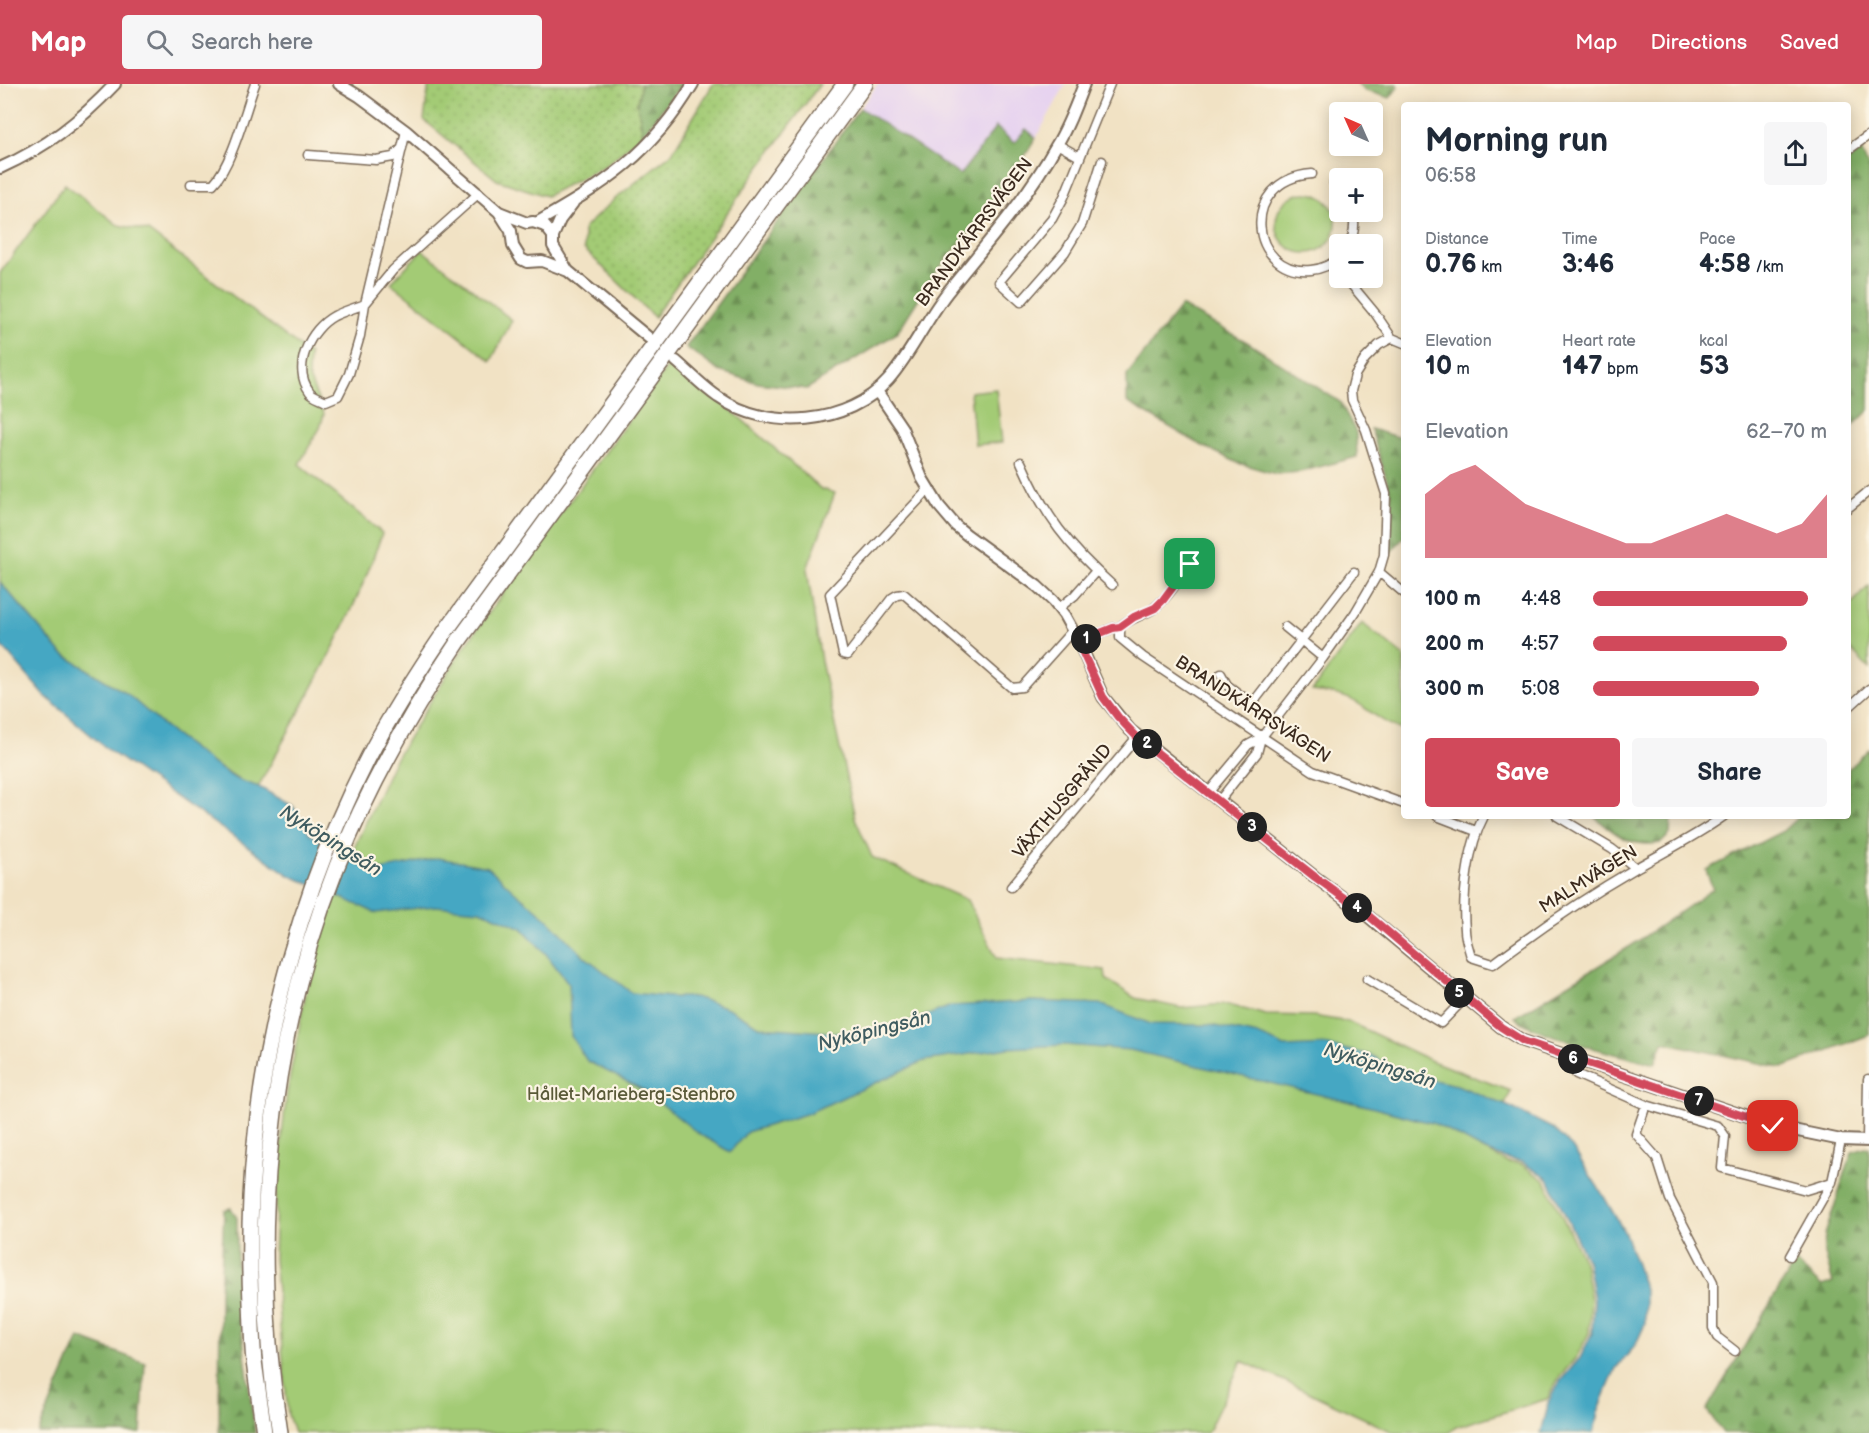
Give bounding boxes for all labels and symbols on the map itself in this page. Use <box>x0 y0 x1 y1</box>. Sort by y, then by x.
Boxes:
north arrow <box>1329 102 1383 156</box>
street label: BRANDKÄRRSVÄGEN <box>911 153 1037 311</box>
pin <box>1164 538 1215 589</box>
pin: 1 <box>1071 624 1101 654</box>
street label: BRANDKÄRRSVÄGEN <box>1171 651 1335 767</box>
pin: 2 <box>1132 729 1162 759</box>
street label: VÄXTHUSGRÄND <box>1008 739 1116 863</box>
water label: Nyköpingsån <box>275 800 386 882</box>
pin: 3 <box>1237 812 1267 842</box>
street label: MALMVÄGEN <box>1535 840 1641 918</box>
pin: 4 <box>1342 893 1372 923</box>
pin: 5 <box>1444 978 1474 1008</box>
water label: Nyköpingsån <box>815 1005 933 1057</box>
water label: Nyköpingsån <box>1321 1038 1439 1094</box>
pin: 6 <box>1558 1044 1588 1074</box>
park label: Hållet-Marieberg-Stenbro <box>527 1084 735 1105</box>
pin: 7 <box>1684 1086 1714 1116</box>
pin <box>1747 1100 1798 1151</box>

